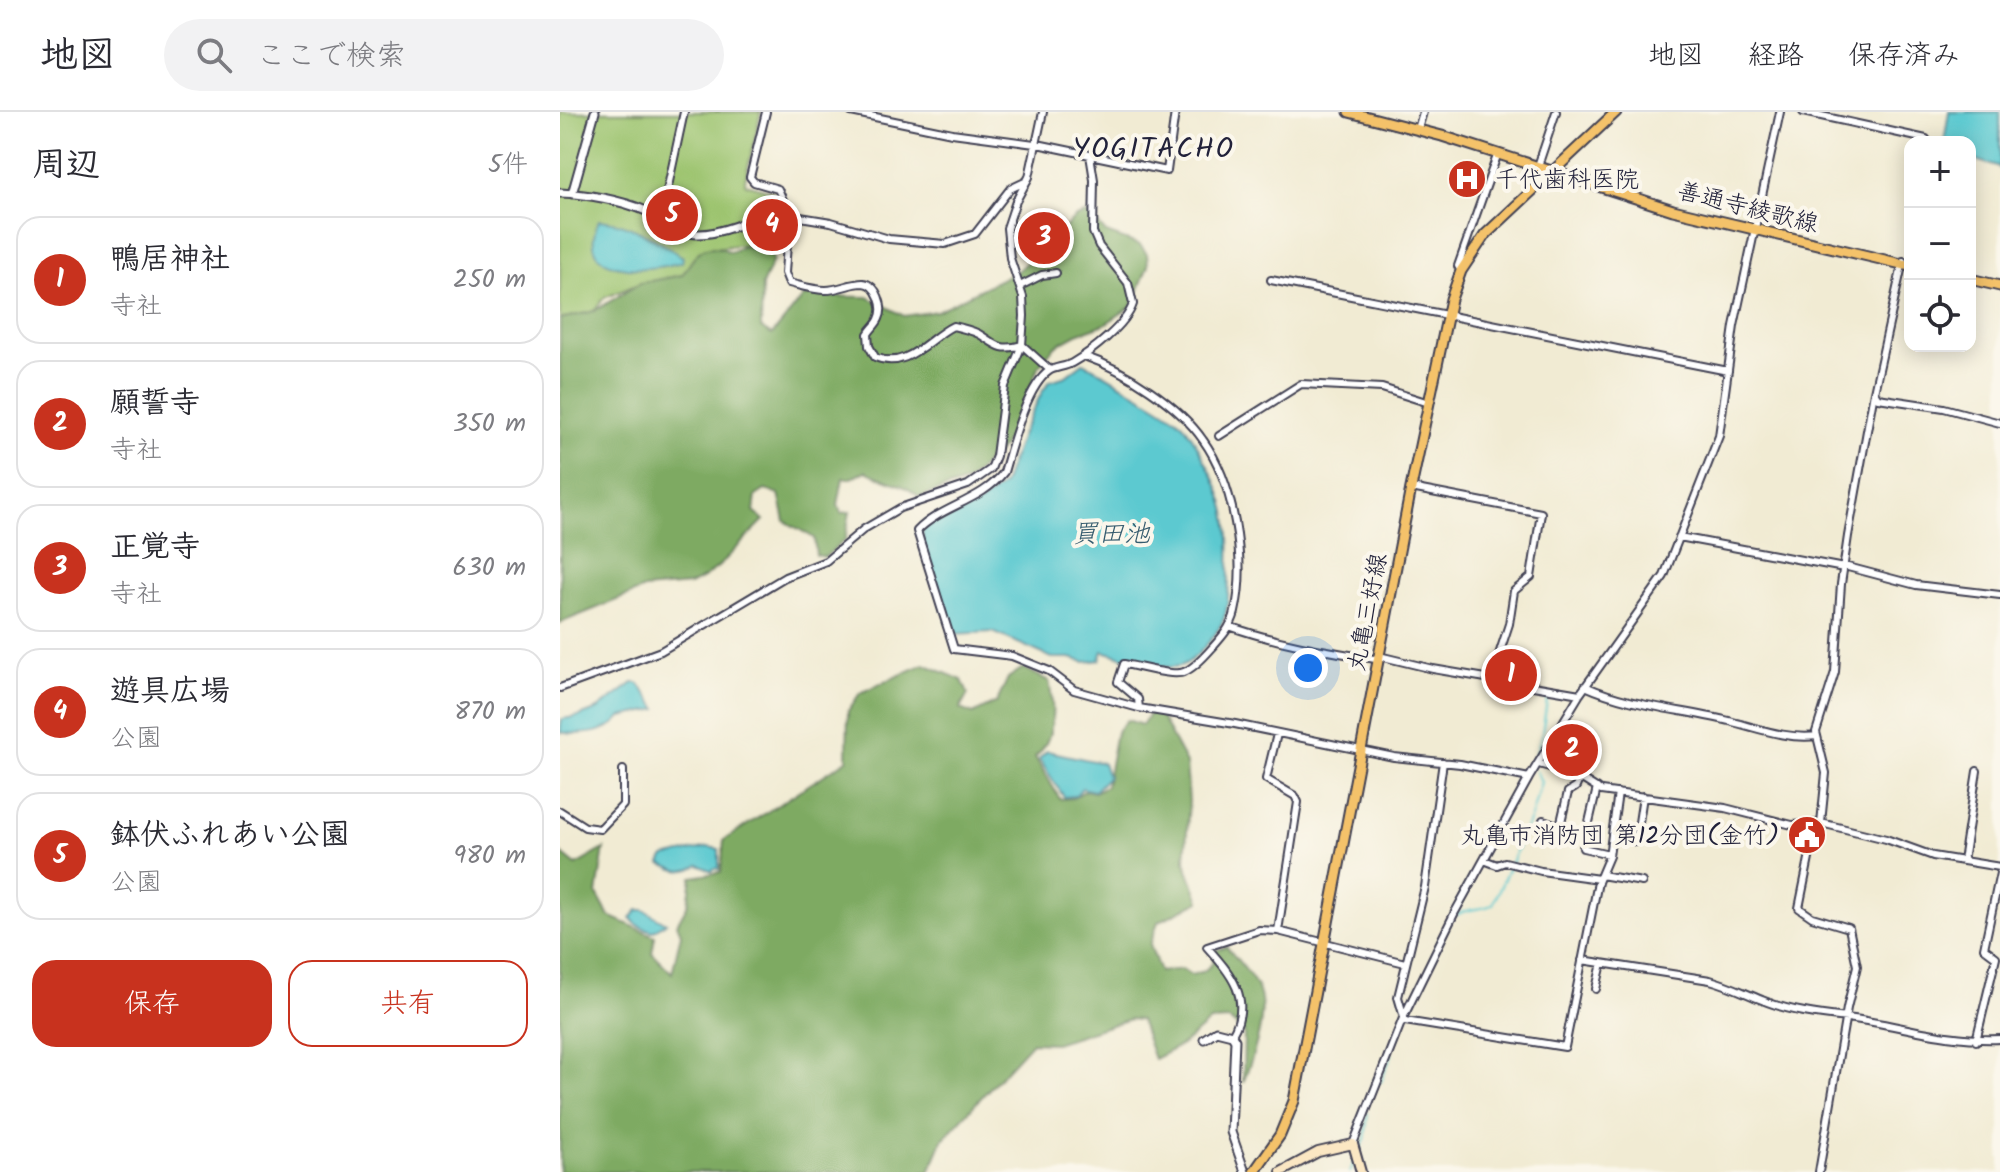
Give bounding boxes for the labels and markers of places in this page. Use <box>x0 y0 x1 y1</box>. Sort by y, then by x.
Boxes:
hospital icon: 千代歯科医院 <box>1446 158 1488 200</box>
place label: 千代歯科医院 <box>1495 161 1639 200</box>
pin: 5 <box>646 185 698 245</box>
pin: 4 <box>746 195 798 255</box>
pin: 3 <box>1018 208 1070 268</box>
pin: 1 <box>1485 645 1537 705</box>
pin: 2 <box>1546 720 1598 780</box>
public building icon: 丸亀市消防団 第12分団(金竹) <box>1786 814 1828 856</box>
place label: 丸亀市消防団 第12分団(金竹) <box>1460 817 1779 856</box>

